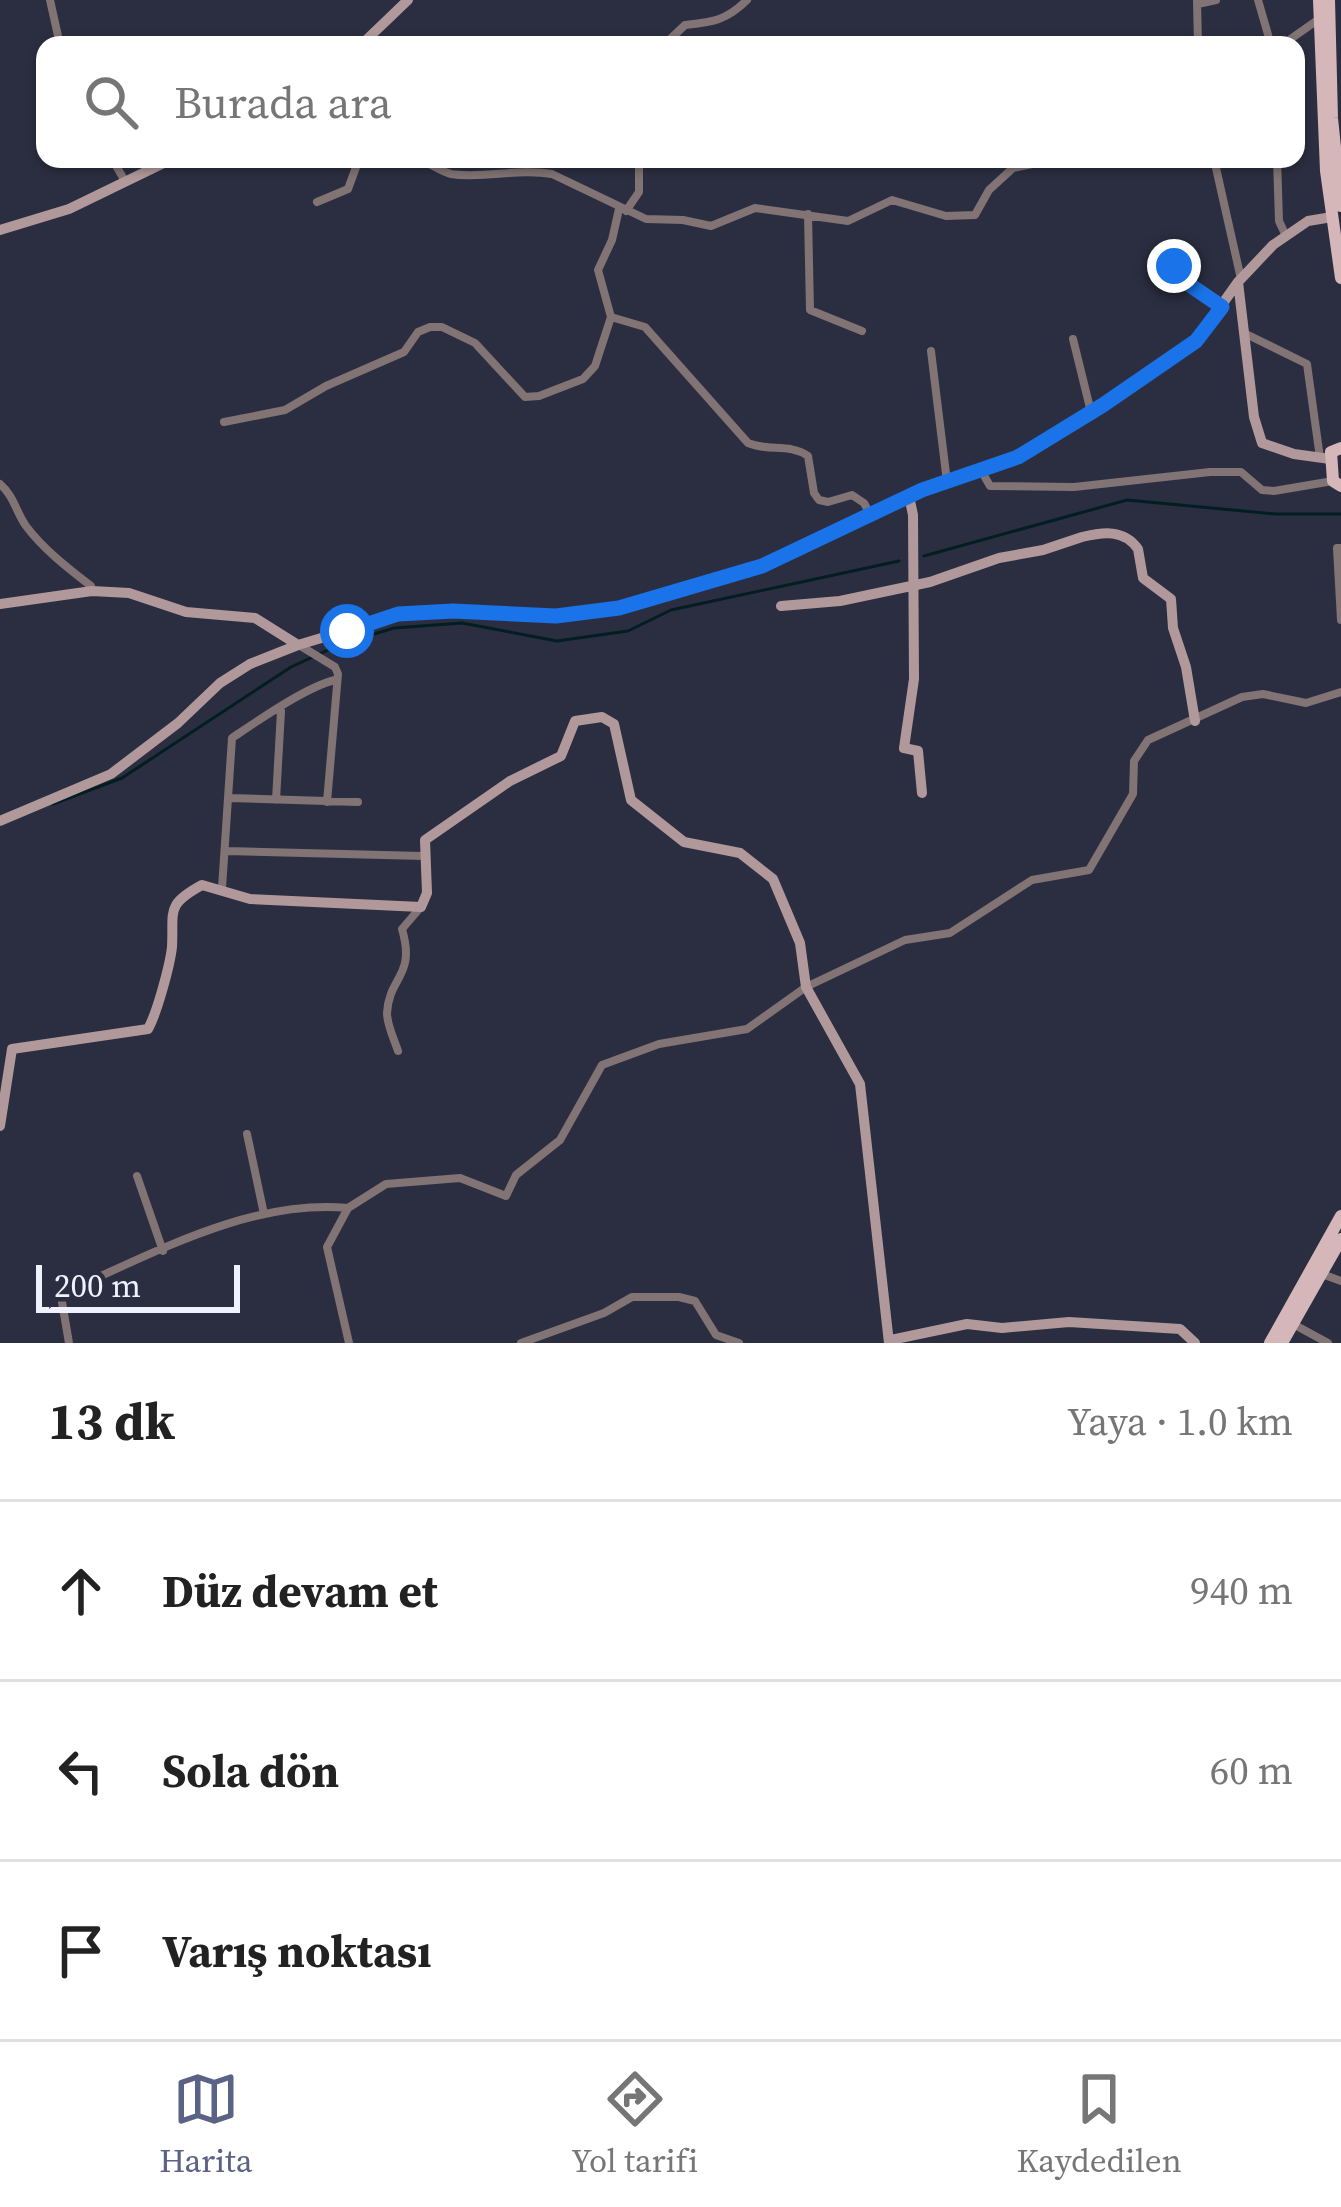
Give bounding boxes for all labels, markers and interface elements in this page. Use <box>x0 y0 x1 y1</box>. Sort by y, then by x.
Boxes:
search box <box>36 36 1305 168</box>
icon: search <box>78 69 144 135</box>
text: Burada ara <box>174 71 392 133</box>
route end <box>1147 239 1201 293</box>
route start <box>320 604 374 658</box>
scale bar <box>36 1259 240 1312</box>
text: 200 m <box>54 1263 141 1308</box>
text: 13 dk <box>48 1386 175 1456</box>
text: Yaya · 1.0 km <box>1067 1395 1293 1448</box>
icon: ahead <box>48 1558 114 1624</box>
text: Düz devam et <box>162 1560 438 1622</box>
text: 940 m <box>1190 1564 1293 1617</box>
icon: left <box>48 1738 114 1804</box>
text: Sola dön <box>162 1740 339 1802</box>
text: 60 m <box>1210 1744 1293 1797</box>
icon: arrive <box>48 1918 114 1984</box>
text: Varış noktası <box>162 1920 432 1982</box>
tab: Harita <box>159 2066 253 2183</box>
tab: Yol tarifi <box>571 2066 698 2183</box>
tab: Kaydedilen <box>1017 2066 1182 2183</box>

